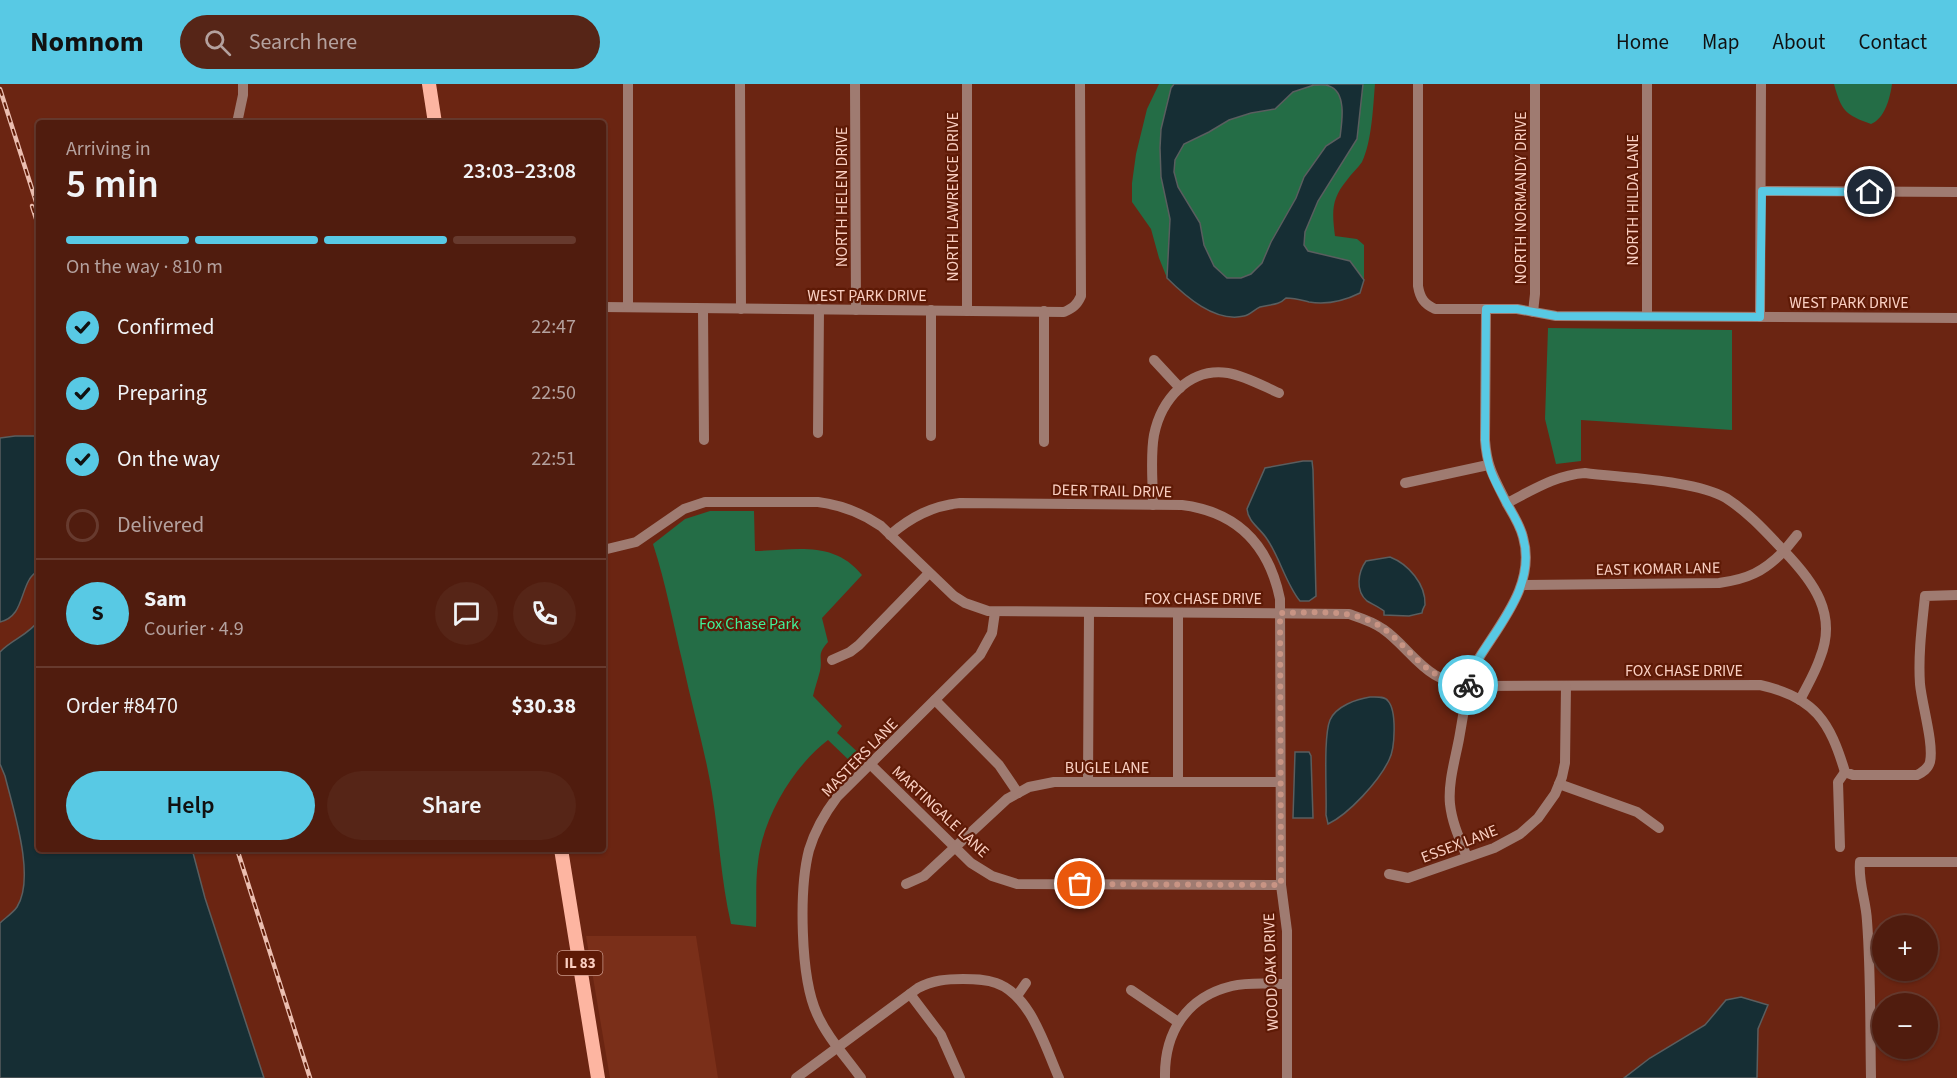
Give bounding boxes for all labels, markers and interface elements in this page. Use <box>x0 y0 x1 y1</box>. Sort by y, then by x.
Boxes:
search box <box>180 15 600 69</box>
text: Nomnom <box>30 22 144 62</box>
icon: search <box>201 26 234 59</box>
text: Search here <box>249 26 357 58</box>
text: Home <box>1616 27 1669 57</box>
text: Map <box>1702 27 1740 57</box>
text: About <box>1773 27 1825 57</box>
text: Contact <box>1858 27 1927 57</box>
street label: NORTH LAWRENCE DRIVE <box>942 112 964 282</box>
street label: NORTH NORMANDY DRIVE <box>1510 112 1532 284</box>
street label: NORTH HELEN DRIVE <box>831 127 853 267</box>
street label: NORTH HILDA LANE <box>1622 134 1644 266</box>
text: Arriving in <box>66 135 151 163</box>
text: 23:03–23:08 <box>463 155 576 187</box>
text: 5 min <box>66 157 159 213</box>
pin <box>1844 166 1895 217</box>
icon: home <box>1853 175 1886 208</box>
text: On the way · 810 m <box>66 253 223 281</box>
street label: WEST PARK DRIVE <box>807 285 927 307</box>
street label: WEST PARK DRIVE <box>1789 292 1909 314</box>
icon: check <box>66 311 99 344</box>
text: Confirmed <box>117 311 214 343</box>
text: 22:47 <box>531 313 576 341</box>
icon: check <box>66 377 99 410</box>
text: Preparing <box>117 377 207 409</box>
text: 22:50 <box>531 379 576 407</box>
icon: check <box>66 443 99 476</box>
text: On the way <box>117 443 220 475</box>
text: 22:51 <box>531 445 576 473</box>
street label: DEER TRAIL DRIVE <box>1052 479 1172 503</box>
text: Delivered <box>117 509 204 541</box>
street label: EAST KOMAR LANE <box>1596 557 1721 581</box>
button: chat <box>435 582 498 645</box>
button: phone <box>513 582 576 645</box>
text: Sam <box>144 583 187 615</box>
street label: FOX CHASE DRIVE <box>1144 588 1262 610</box>
text: S <box>91 597 104 629</box>
park label: Fox Chase Park <box>699 613 799 635</box>
text: Courier · 4.9 <box>144 615 244 643</box>
courier <box>1438 655 1498 715</box>
street label: FOX CHASE DRIVE <box>1625 660 1743 682</box>
icon: bike <box>1452 669 1485 702</box>
text: Order #8470 <box>66 690 178 722</box>
text: $30.38 <box>511 690 576 722</box>
street label: MASTERS LANE <box>817 714 903 802</box>
street label: BUGLE LANE <box>1065 757 1149 779</box>
street label: MARTINGALE LANE <box>887 761 994 863</box>
button: Help <box>66 771 315 840</box>
button: Share <box>327 771 576 840</box>
street label: ESSEX LANE <box>1418 819 1501 869</box>
pin <box>1054 858 1105 909</box>
icon: bag <box>1063 867 1096 900</box>
street label: WOOD OAK DRIVE <box>1258 913 1284 1031</box>
map controls <box>1872 915 1938 1059</box>
button: + <box>1872 915 1938 981</box>
road number: IL 83 <box>558 951 602 975</box>
button: − <box>1872 993 1938 1059</box>

